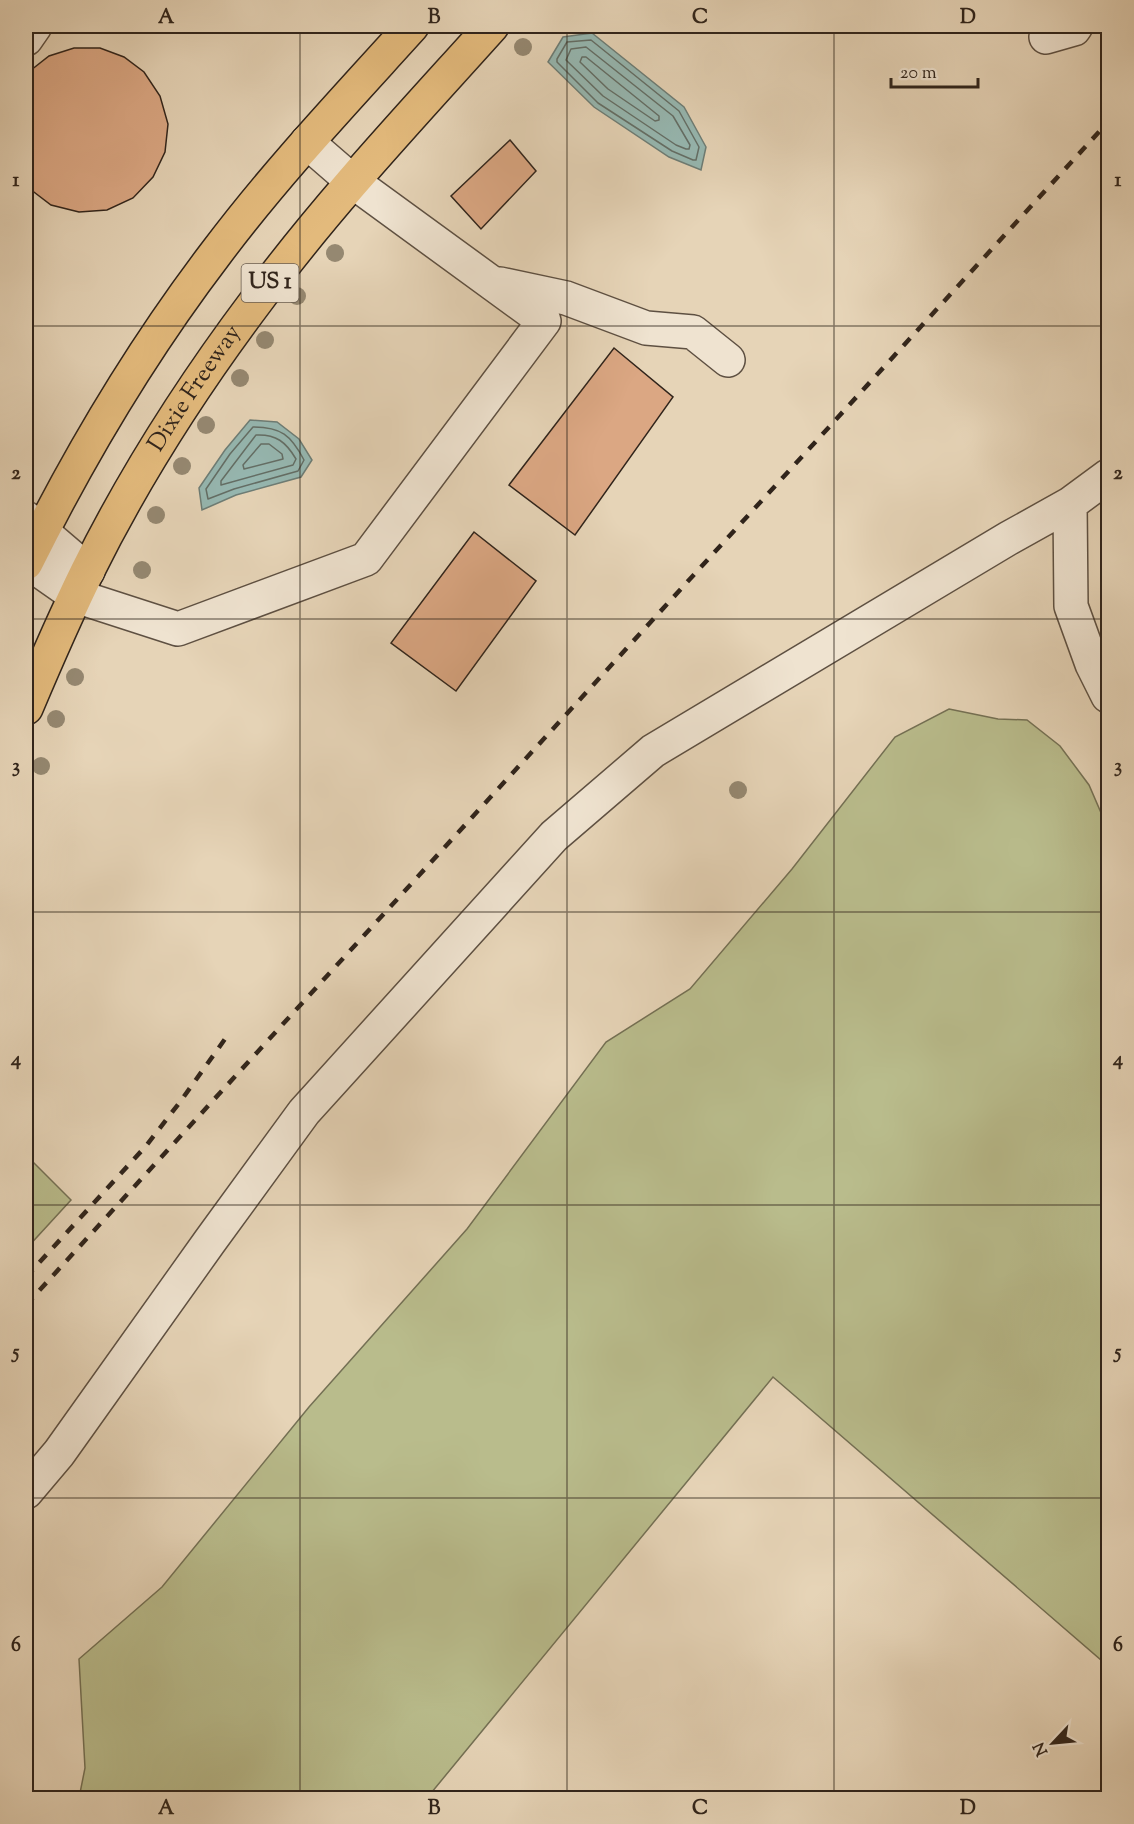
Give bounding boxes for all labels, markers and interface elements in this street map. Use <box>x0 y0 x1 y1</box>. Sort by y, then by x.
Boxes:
text: A <box>158 4 175 33</box>
text: B <box>428 4 441 33</box>
text: C <box>692 4 708 33</box>
text: D <box>960 4 976 33</box>
scale bar <box>891 51 978 89</box>
text: 20 m <box>900 61 937 87</box>
text: 1 <box>13 167 20 196</box>
text: 1 <box>1115 167 1122 196</box>
road number: US 1 <box>242 264 298 302</box>
street label: Dixie Freeway <box>140 318 250 459</box>
text: 2 <box>11 460 21 489</box>
text: 2 <box>1113 460 1123 489</box>
text: 3 <box>12 753 20 782</box>
text: 3 <box>1114 753 1122 782</box>
text: 4 <box>10 1046 21 1075</box>
text: 4 <box>1112 1046 1123 1075</box>
text: 5 <box>11 1339 20 1368</box>
text: 5 <box>1113 1339 1122 1368</box>
text: 6 <box>11 1632 21 1661</box>
text: 6 <box>1113 1632 1123 1661</box>
north arrow <box>1023 1713 1083 1773</box>
text: N <box>1029 1737 1055 1759</box>
text: A <box>158 1795 175 1824</box>
text: B <box>428 1795 441 1824</box>
text: C <box>692 1795 708 1824</box>
text: D <box>960 1795 976 1824</box>

